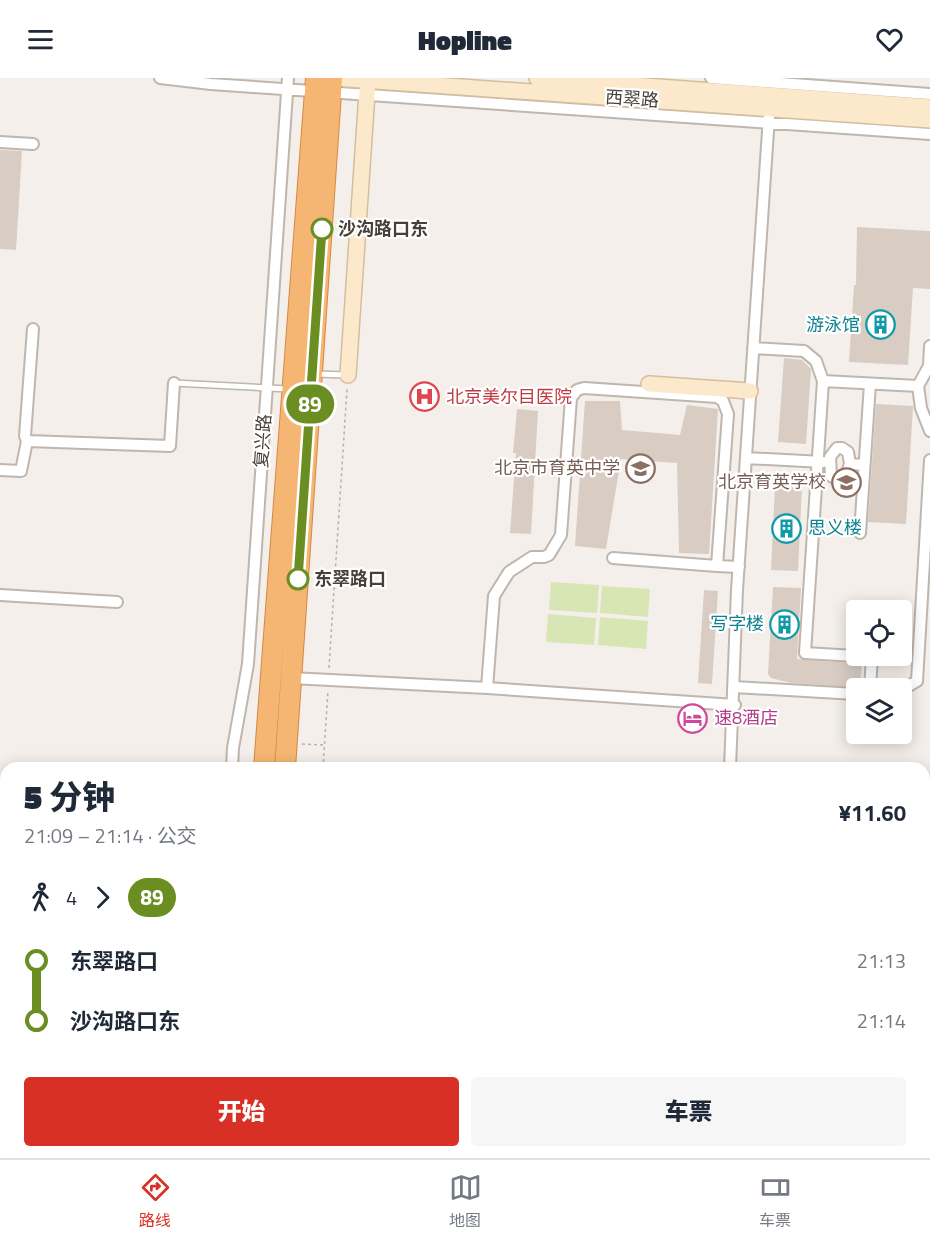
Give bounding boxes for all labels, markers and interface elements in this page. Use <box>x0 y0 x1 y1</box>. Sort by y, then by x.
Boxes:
text: Hopline <box>418 19 512 60</box>
icon: menu <box>24 23 57 56</box>
icon: heart <box>873 23 906 56</box>
street label: 西翠路 <box>604 83 660 114</box>
place label: 沙沟路口东 <box>338 215 428 242</box>
marker: 沙沟路口东 <box>311 218 333 240</box>
building icon: 游泳馆 <box>865 309 897 341</box>
place label: 游泳馆 <box>806 311 860 338</box>
hospital icon: 北京美尔目医院 <box>409 381 441 413</box>
place label: 北京美尔目医院 <box>446 383 572 410</box>
line badge: 89 <box>283 384 337 424</box>
text: 89 <box>298 388 322 420</box>
street label: 复兴路 <box>247 413 278 469</box>
school or university icon: 北京市育英中学 <box>625 452 657 484</box>
place label: 北京市育英中学 <box>494 454 620 481</box>
school or university icon: 北京育英学校 <box>831 466 863 498</box>
place label: 北京育英学校 <box>718 468 826 495</box>
building icon: 思义楼 <box>771 512 803 544</box>
place label: 思义楼 <box>808 514 862 541</box>
place label: 东翠路口 <box>314 565 386 592</box>
marker: 东翠路口 <box>287 568 309 590</box>
map controls <box>846 600 912 744</box>
button: locate <box>846 600 912 666</box>
building icon: 写字楼 <box>769 608 801 640</box>
place label: 写字楼 <box>710 610 764 637</box>
button: layers <box>846 678 912 744</box>
hotel icon: 速8酒店 <box>677 702 709 734</box>
place label: 速8酒店 <box>714 704 778 731</box>
text: 5 分钟 <box>24 772 115 822</box>
text: ¥11.60 <box>839 796 906 830</box>
text: 21:09 – 21:14 · 公交 <box>24 820 197 851</box>
icon: walk <box>24 881 57 914</box>
icon: forward <box>86 881 119 914</box>
text: 89 <box>140 881 164 913</box>
text: 4 <box>66 882 77 913</box>
text: 东翠路口 <box>70 944 158 978</box>
text: 21:13 <box>857 945 906 976</box>
text: 沙沟路口东 <box>70 1004 180 1038</box>
text: 21:14 <box>857 1005 906 1036</box>
button: 开始 <box>24 1077 459 1146</box>
button: 车票 <box>471 1077 906 1146</box>
tab: 路线 <box>139 1171 172 1232</box>
tab: 地图 <box>449 1171 482 1232</box>
tab: 车票 <box>759 1171 792 1232</box>

